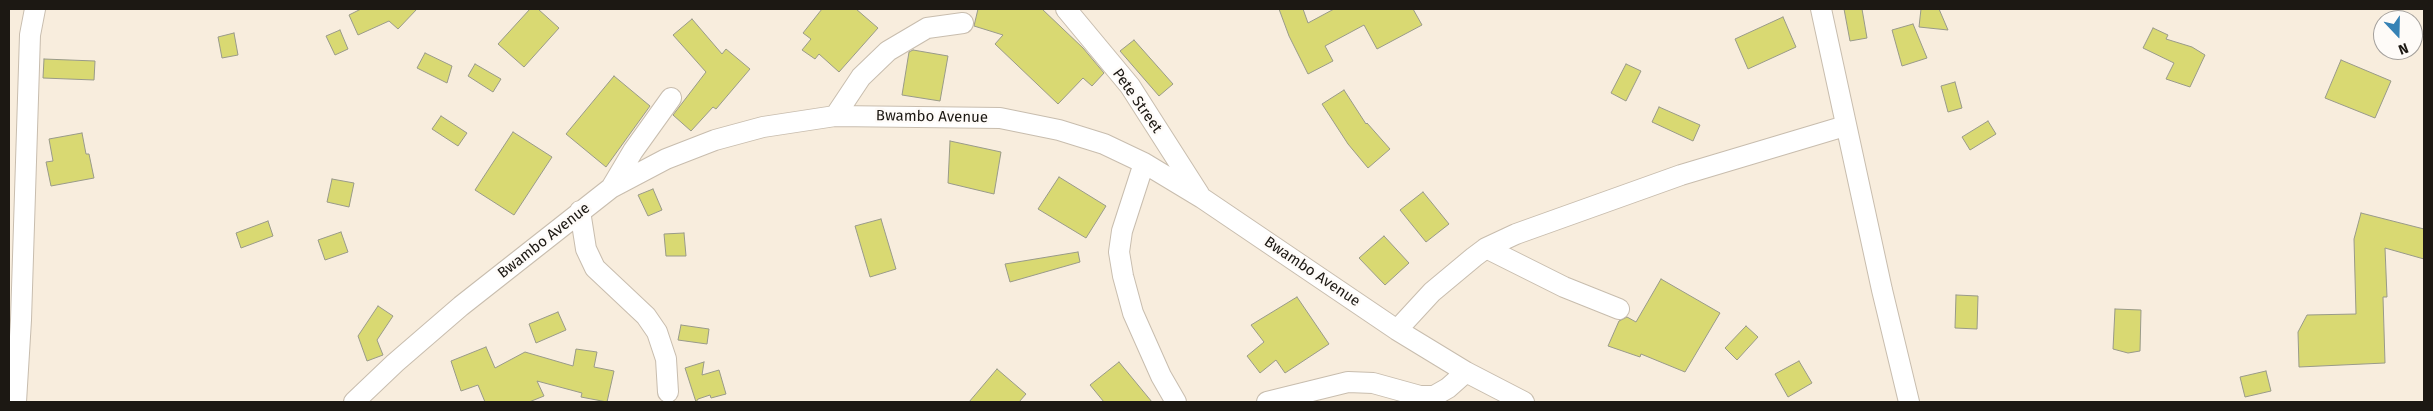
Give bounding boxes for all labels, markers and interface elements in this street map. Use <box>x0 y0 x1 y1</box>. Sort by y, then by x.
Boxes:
north arrow <box>2373 10 2423 60</box>
text: N <box>2396 39 2411 58</box>
street label: Pete Street <box>1108 65 1166 137</box>
street label: Bwambo Avenue <box>876 107 988 127</box>
street label: Bwambo Avenue <box>494 199 594 283</box>
street label: Bwambo Avenue <box>1260 233 1364 311</box>

